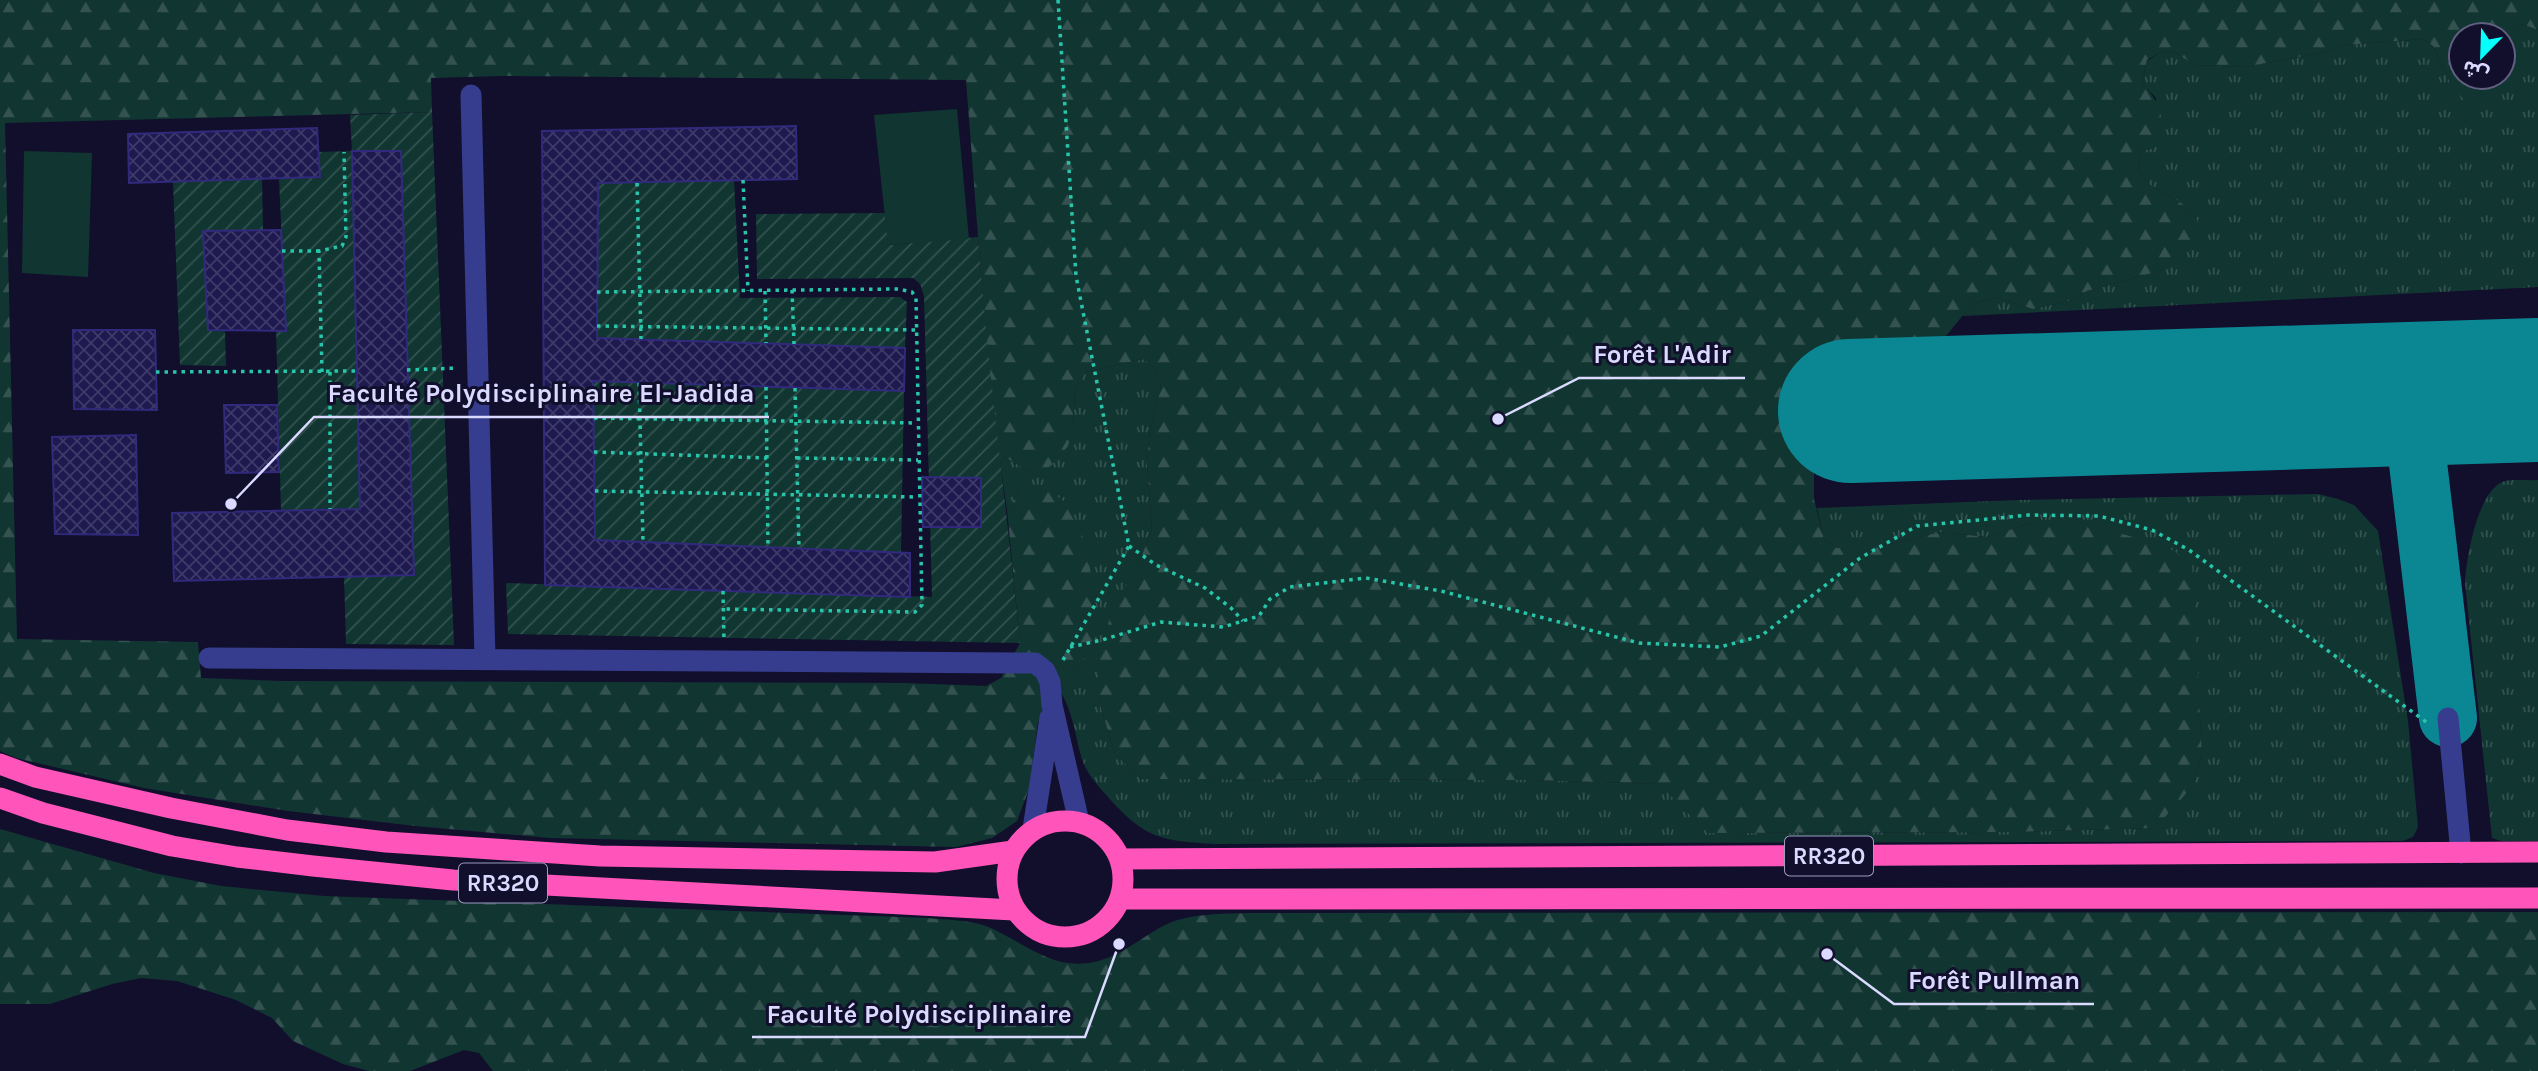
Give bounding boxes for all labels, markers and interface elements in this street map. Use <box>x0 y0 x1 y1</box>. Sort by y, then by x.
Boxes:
north arrow <box>2447 21 2517 91</box>
text: ش <box>2459 56 2492 86</box>
callout: Forêt L'Adir <box>1579 331 1745 378</box>
text: Forêt L'Adir <box>1593 339 1731 370</box>
callout: Faculté Polydisciplinaire El-Jadida <box>314 370 769 417</box>
text: Faculté Polydisciplinaire El-Jadida <box>328 378 754 409</box>
road number: RR320 <box>1785 836 1873 876</box>
road number: RR320 <box>459 863 547 902</box>
callout: Forêt Pullman <box>1894 957 2094 1004</box>
text: Forêt Pullman <box>1908 965 2080 996</box>
callout: Faculté Polydisciplinaire <box>752 990 1085 1037</box>
text: Faculté Polydisciplinaire <box>767 999 1071 1030</box>

